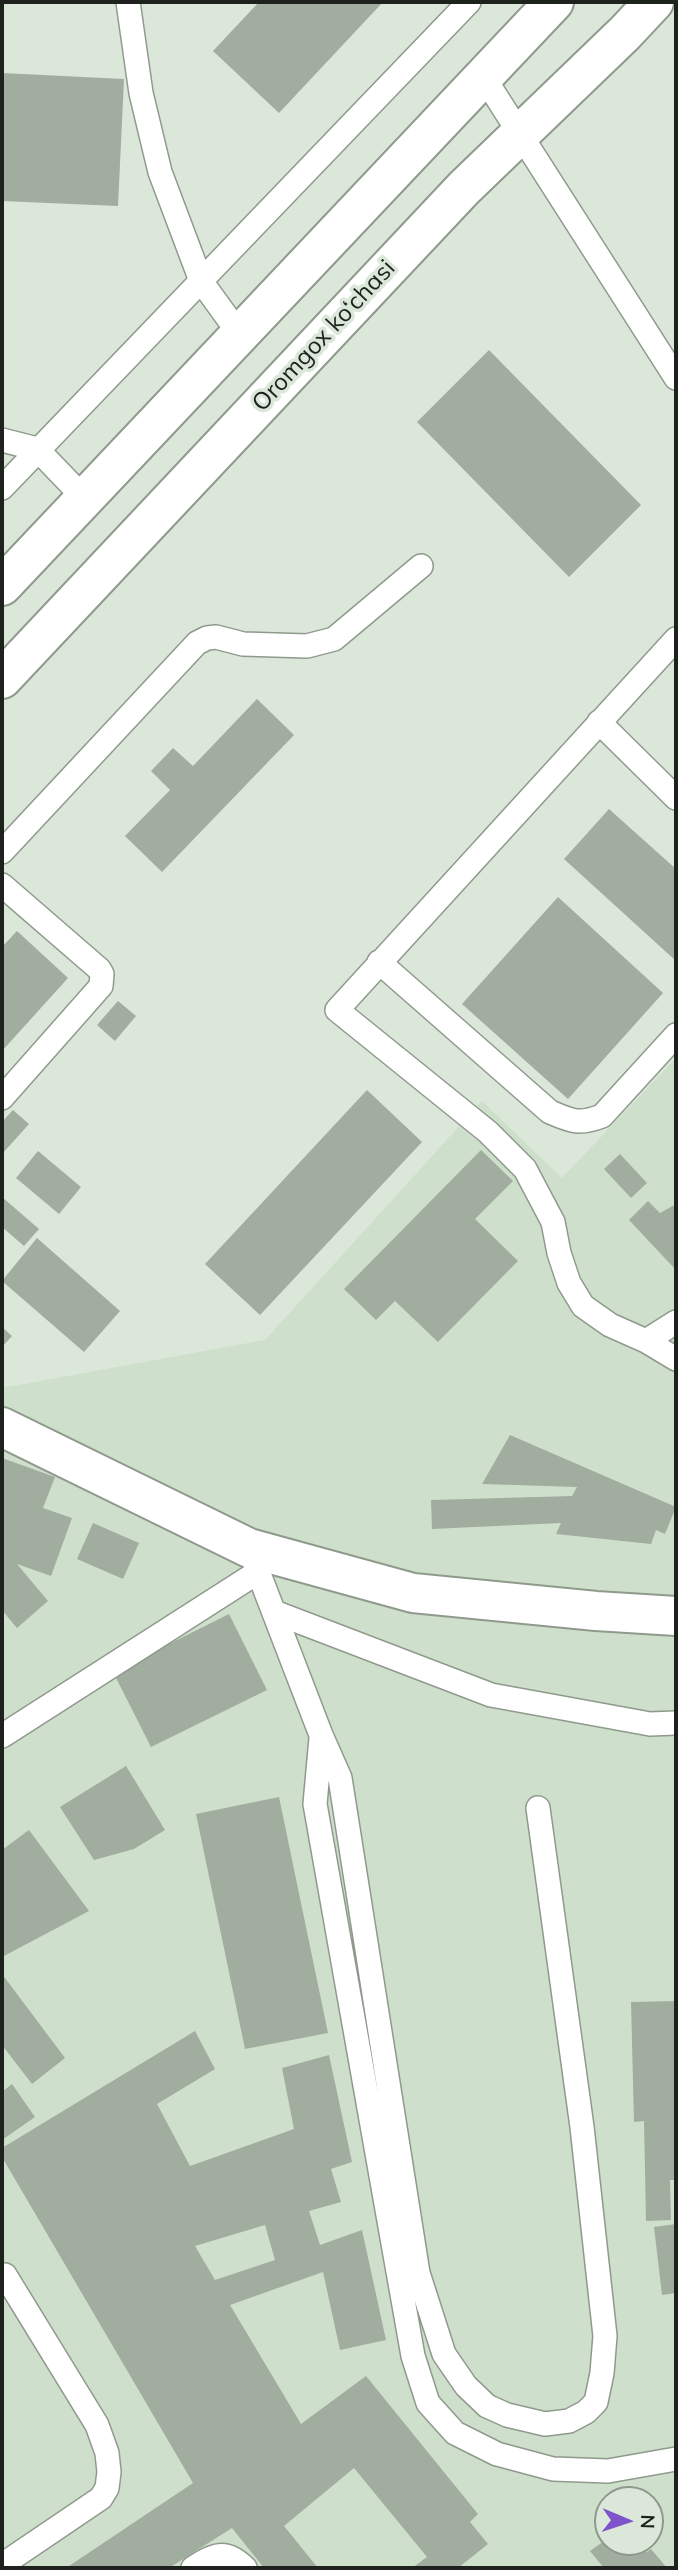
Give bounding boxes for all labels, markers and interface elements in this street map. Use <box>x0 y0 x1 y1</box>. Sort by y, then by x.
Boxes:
street label: Oromgox ko‘chasi <box>247 254 401 418</box>
north arrow <box>594 2486 664 2556</box>
text: N <box>636 2514 660 2529</box>

